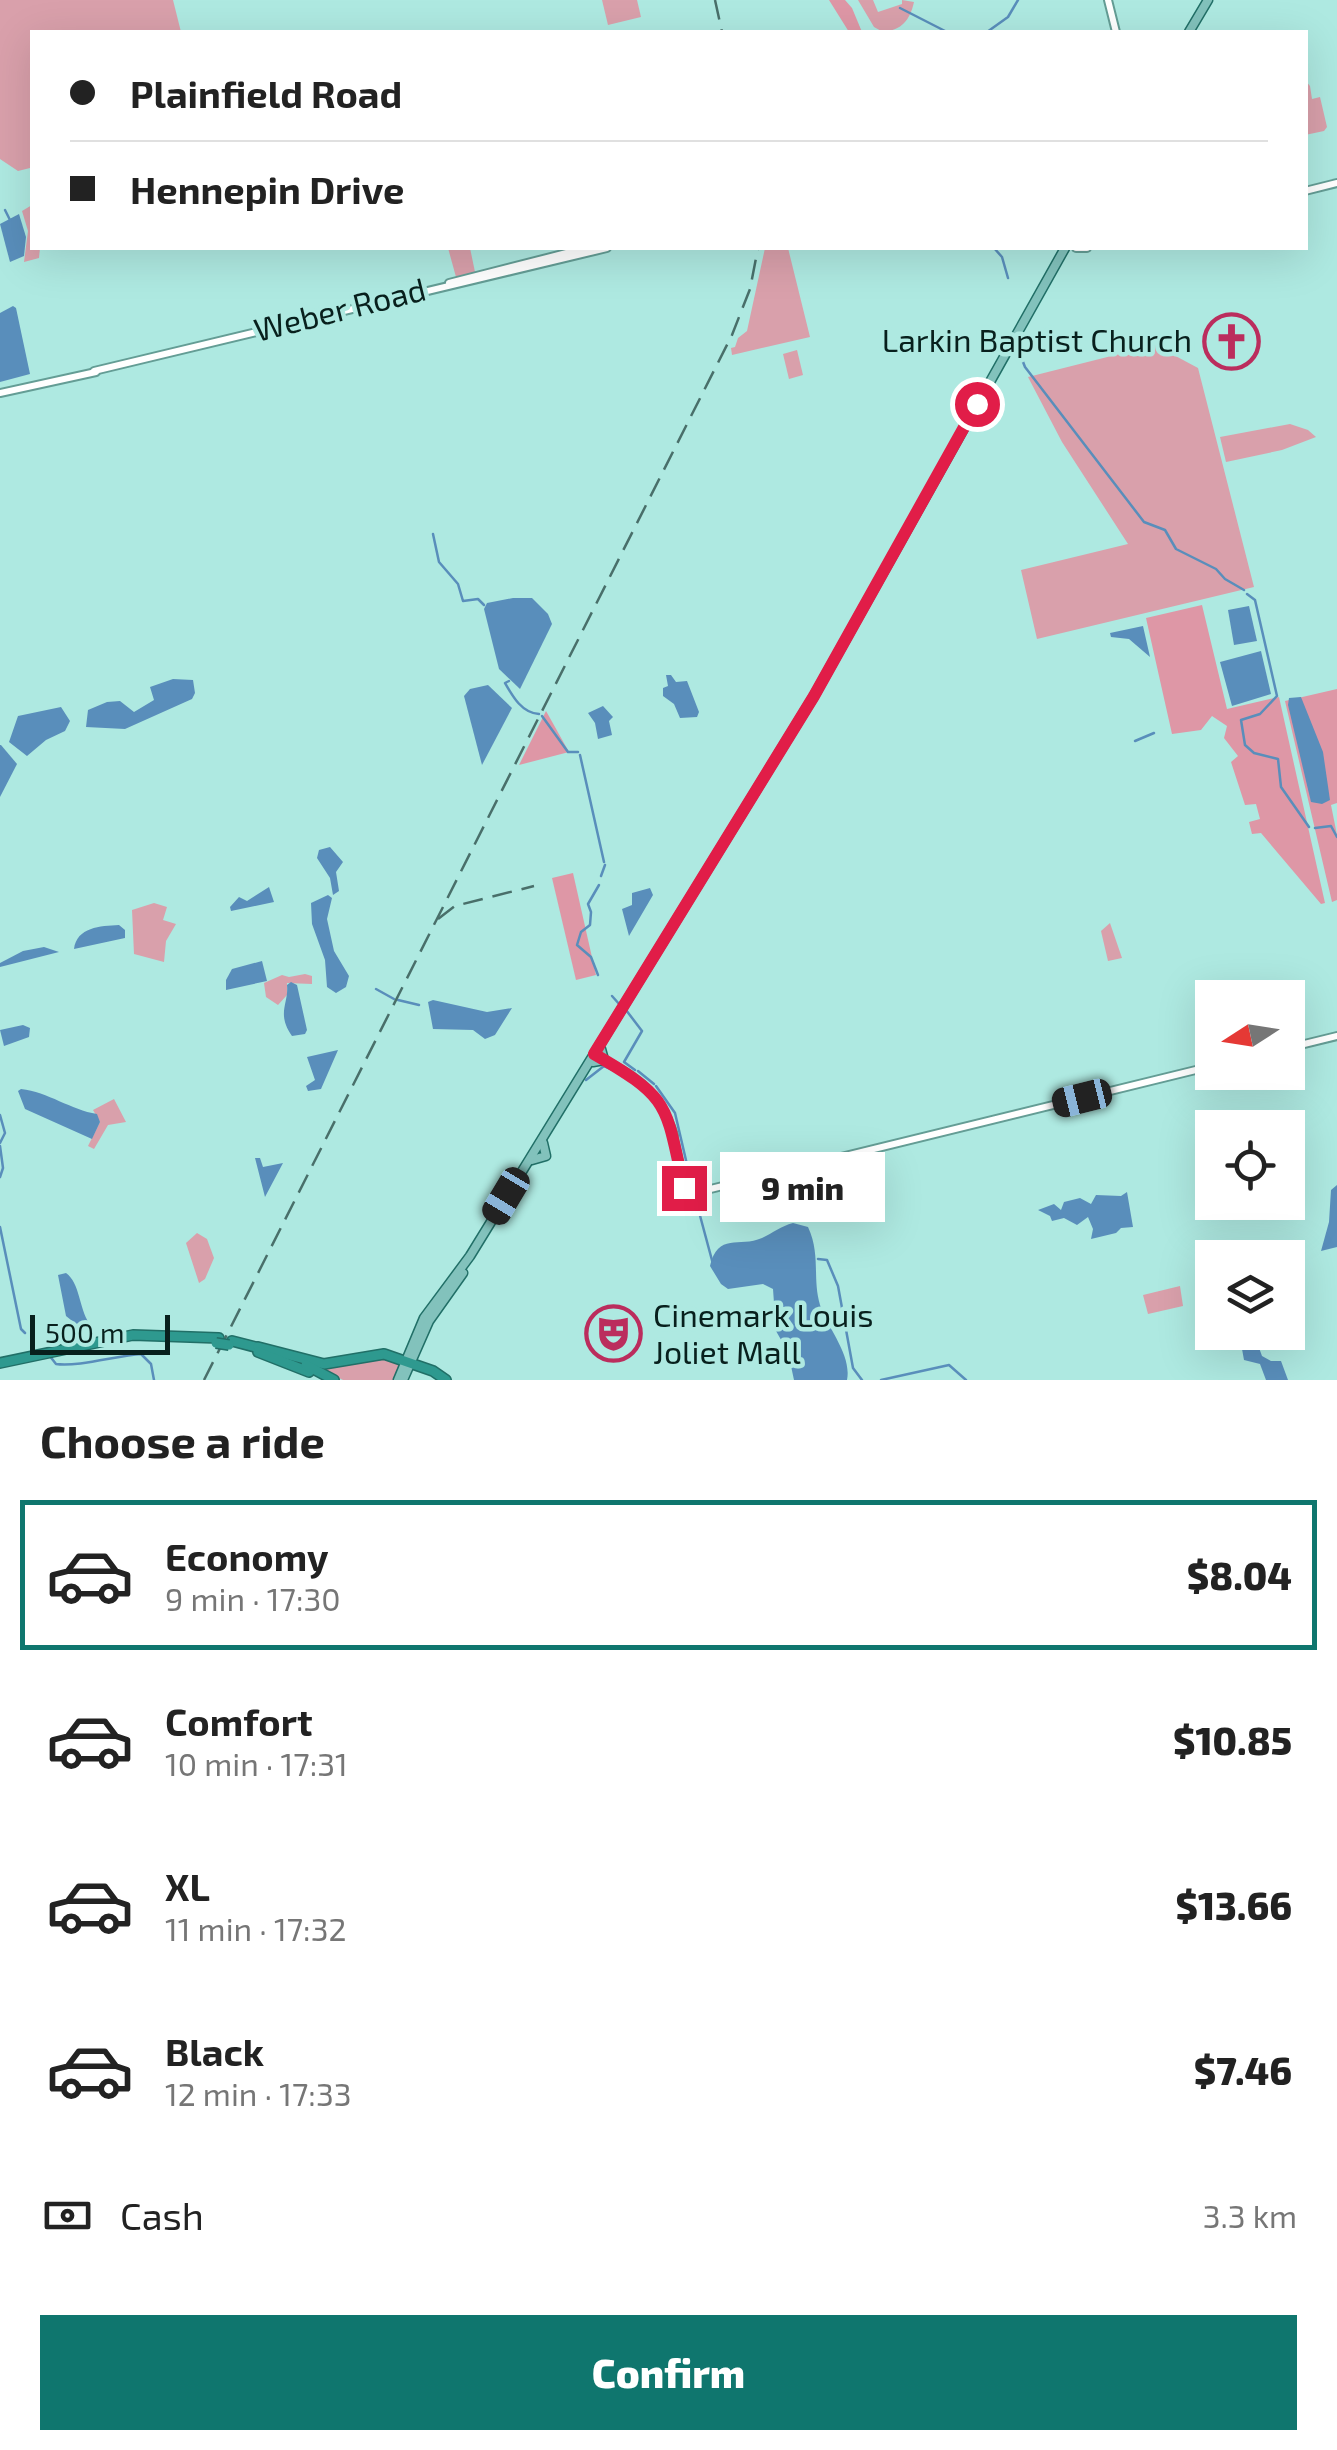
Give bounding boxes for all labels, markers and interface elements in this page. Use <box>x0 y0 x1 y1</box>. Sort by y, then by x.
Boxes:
text: Plainfield Road <box>130 70 402 116</box>
text: Hennepin Drive <box>130 166 404 212</box>
street label: Weber Road <box>250 268 429 348</box>
church icon: Larkin Baptist Church <box>1201 311 1261 371</box>
place label: Larkin Baptist Church <box>882 320 1192 358</box>
route start <box>955 382 1000 427</box>
north arrow <box>1195 980 1305 1090</box>
map controls <box>1195 980 1305 1350</box>
car <box>1049 1076 1115 1120</box>
button: locate <box>1195 1110 1305 1220</box>
callout: 9 min <box>719 1153 884 1223</box>
car <box>478 1163 534 1229</box>
route end <box>662 1166 707 1211</box>
text: 9 min <box>761 1168 844 1206</box>
button: layers <box>1195 1240 1305 1350</box>
place label: Cinemark Louis Joliet Mall <box>653 1295 873 1370</box>
theatre icon: Cinemark Louis Joliet Mall <box>584 1304 644 1364</box>
scale bar <box>30 1310 170 1354</box>
text: 500 m <box>45 1315 125 1349</box>
text: Choose a ride <box>40 1413 325 1467</box>
icon: car <box>45 1530 135 1620</box>
text: Economy <box>165 1533 329 1579</box>
text: $8.04 <box>1187 1552 1292 1598</box>
text: 9 min · 17:30 <box>165 1579 341 1617</box>
icon: car <box>45 1695 135 1785</box>
text: Comfort <box>165 1698 313 1744</box>
text: $10.85 <box>1173 1717 1292 1763</box>
text: 10 min · 17:31 <box>165 1744 348 1782</box>
icon: car <box>45 1860 135 1950</box>
text: XL <box>165 1863 210 1909</box>
text: $13.66 <box>1176 1882 1292 1928</box>
text: 11 min · 17:32 <box>165 1909 346 1947</box>
icon: car <box>45 2025 135 2115</box>
text: Black <box>165 2028 264 2074</box>
text: $7.46 <box>1194 2047 1292 2093</box>
text: 12 min · 17:33 <box>165 2074 352 2112</box>
icon: cash <box>40 2188 95 2243</box>
text: Cash <box>120 2192 204 2238</box>
text: 3.3 km <box>1203 2196 1297 2234</box>
button: Confirm <box>40 2315 1297 2430</box>

